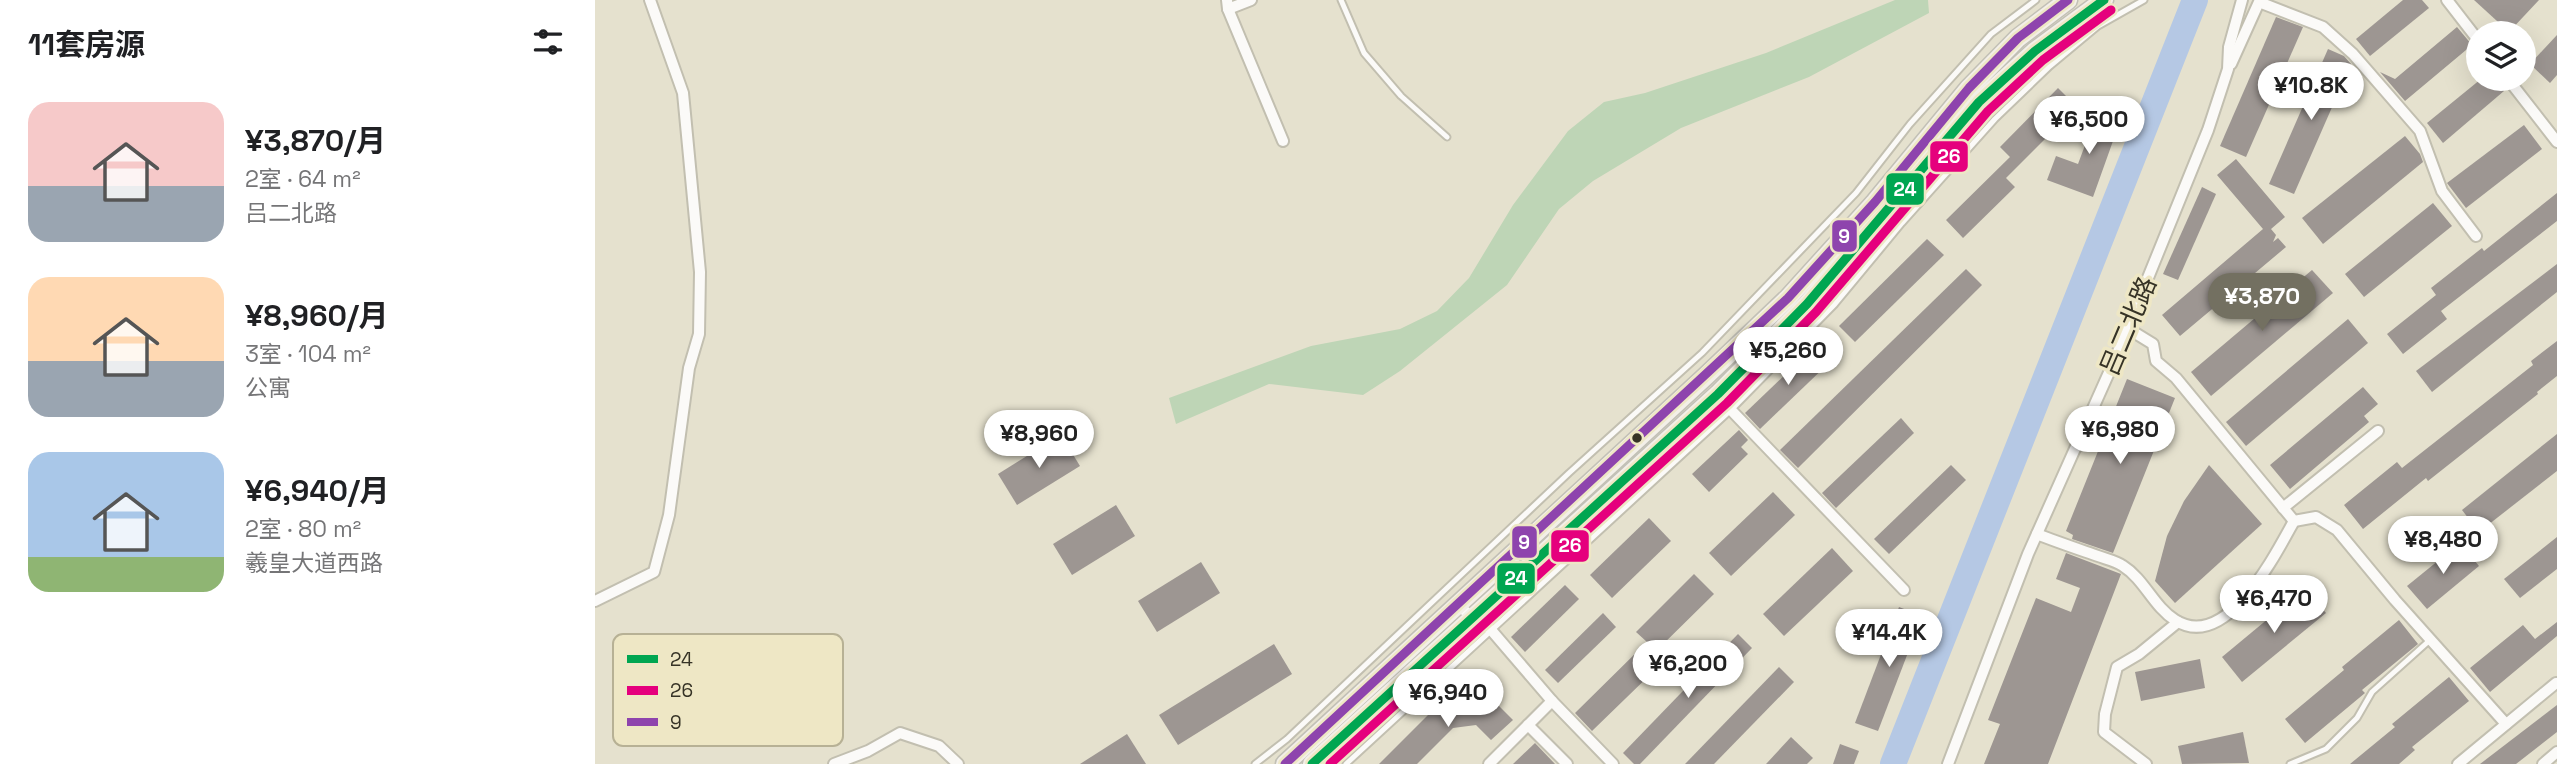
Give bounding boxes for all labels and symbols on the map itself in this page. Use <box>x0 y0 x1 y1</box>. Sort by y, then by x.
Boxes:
pin: ¥10.8K <box>2254 62 2368 122</box>
pin: ¥6,500 <box>2032 96 2146 156</box>
line badge: 26 <box>1929 140 1969 173</box>
text: 26 <box>1937 144 1961 169</box>
line badge: 24 <box>1885 172 1925 206</box>
text: 24 <box>1893 177 1917 202</box>
line badge: 9 <box>1831 219 1858 253</box>
text: 9 <box>1838 224 1850 249</box>
street label: 吕二北路 <box>2092 271 2164 381</box>
pin: ¥3,870 <box>2205 274 2319 333</box>
pin: ¥5,260 <box>1731 328 1845 387</box>
pin: ¥6,980 <box>2063 406 2177 466</box>
pin: ¥8,960 <box>982 410 1096 470</box>
unlabelled marker <box>1630 431 1644 445</box>
pin: ¥8,480 <box>2386 516 2500 576</box>
line badge: 9 <box>1511 525 1538 559</box>
line badge: 26 <box>1550 529 1590 563</box>
text: 9 <box>1518 530 1530 555</box>
text: 26 <box>1558 533 1582 558</box>
line badge: 24 <box>1496 562 1536 595</box>
text: 24 <box>1504 566 1528 591</box>
pin: ¥6,470 <box>2217 576 2331 635</box>
pin: ¥14.4K <box>1832 610 1946 669</box>
legend <box>613 634 843 746</box>
pin: ¥6,200 <box>1631 640 1745 700</box>
text: 24 <box>670 647 693 672</box>
pin: ¥6,940 <box>1391 670 1505 729</box>
text: 26 <box>670 678 693 703</box>
text: 9 <box>670 710 682 735</box>

